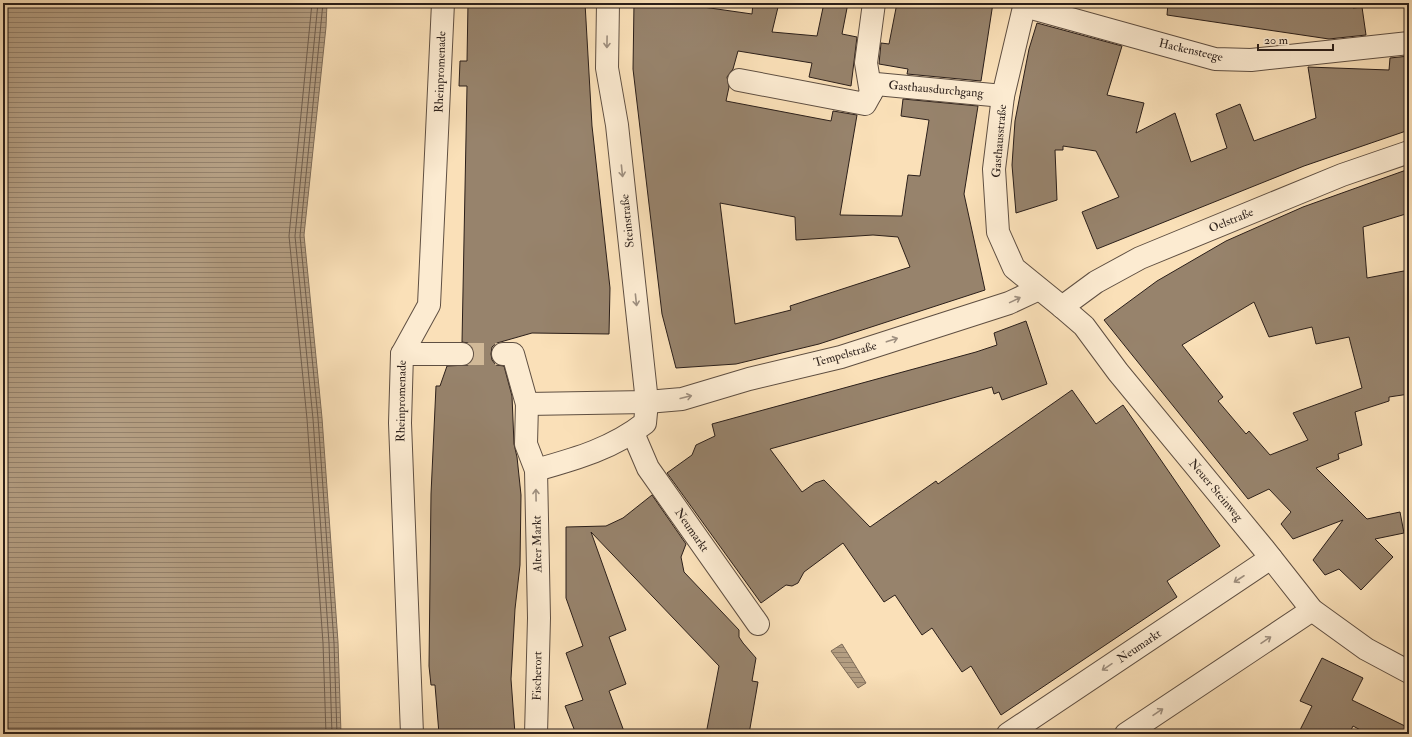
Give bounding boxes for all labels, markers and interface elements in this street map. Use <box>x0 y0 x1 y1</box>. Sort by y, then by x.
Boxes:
scale bar <box>1258 26 1333 52</box>
street label: Rheinpromenade <box>432 31 449 113</box>
text: 20 m <box>1264 33 1289 48</box>
one-way arrow <box>603 35 611 48</box>
street label: Hackensteege <box>1157 36 1224 65</box>
street label: Gasthausdurchgang <box>888 78 985 101</box>
street label: Gasthausstraße <box>989 104 1010 178</box>
one-way arrow <box>618 164 626 177</box>
street label: Steinstraße <box>617 193 638 249</box>
street label: Oelstraße <box>1207 205 1256 236</box>
one-way arrow <box>632 293 640 306</box>
one-way arrow <box>1009 296 1021 303</box>
one-way arrow <box>885 336 897 344</box>
street label: Tempelstraße <box>812 338 878 371</box>
street label: Rheinpromenade <box>393 360 410 442</box>
one-way arrow <box>679 393 692 401</box>
street label: Neuer Steinweg <box>1185 456 1247 525</box>
one-way arrow <box>532 489 540 502</box>
street label: Neumarkt <box>671 506 712 555</box>
street label: Alter Markt <box>530 515 546 574</box>
one-way arrow <box>1234 575 1245 583</box>
street label: Neumarkt <box>1114 626 1164 667</box>
one-way arrow <box>1260 636 1271 644</box>
street label: Fischerort <box>530 651 545 701</box>
one-way arrow <box>1102 663 1113 671</box>
one-way arrow <box>1152 708 1163 716</box>

